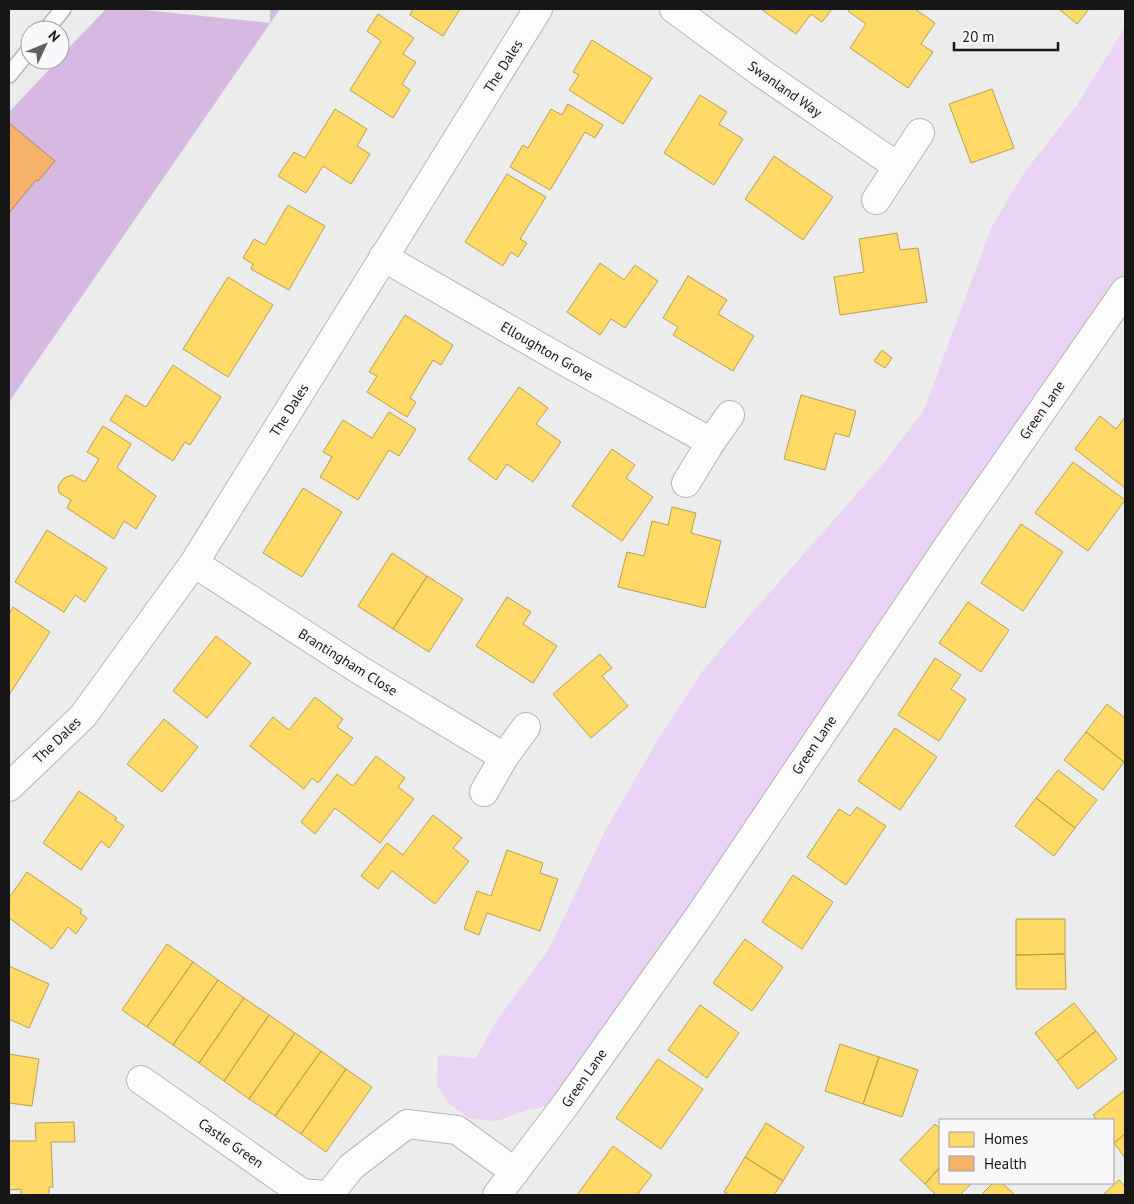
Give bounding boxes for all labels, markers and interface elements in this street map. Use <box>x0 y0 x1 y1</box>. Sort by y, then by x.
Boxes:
north arrow <box>20 20 70 70</box>
scale bar <box>954 20 1058 52</box>
text: N <box>45 26 64 46</box>
text: 20 m <box>962 27 995 46</box>
street label: The Dales <box>480 36 526 96</box>
street label: Swanland Way <box>744 57 826 121</box>
street label: Elloughton Grove <box>498 317 596 385</box>
street label: Green Lane <box>1015 377 1069 443</box>
street label: The Dales <box>266 380 312 440</box>
street label: Brantingham Close <box>295 624 401 700</box>
street label: Green Lane <box>788 712 840 778</box>
street label: The Dales <box>29 713 85 767</box>
street label: Green Lane <box>557 1045 611 1111</box>
street label: Castle Green <box>195 1114 267 1172</box>
legend <box>939 1119 1114 1184</box>
text: Homes <box>984 1129 1028 1148</box>
text: Health <box>984 1154 1027 1173</box>

